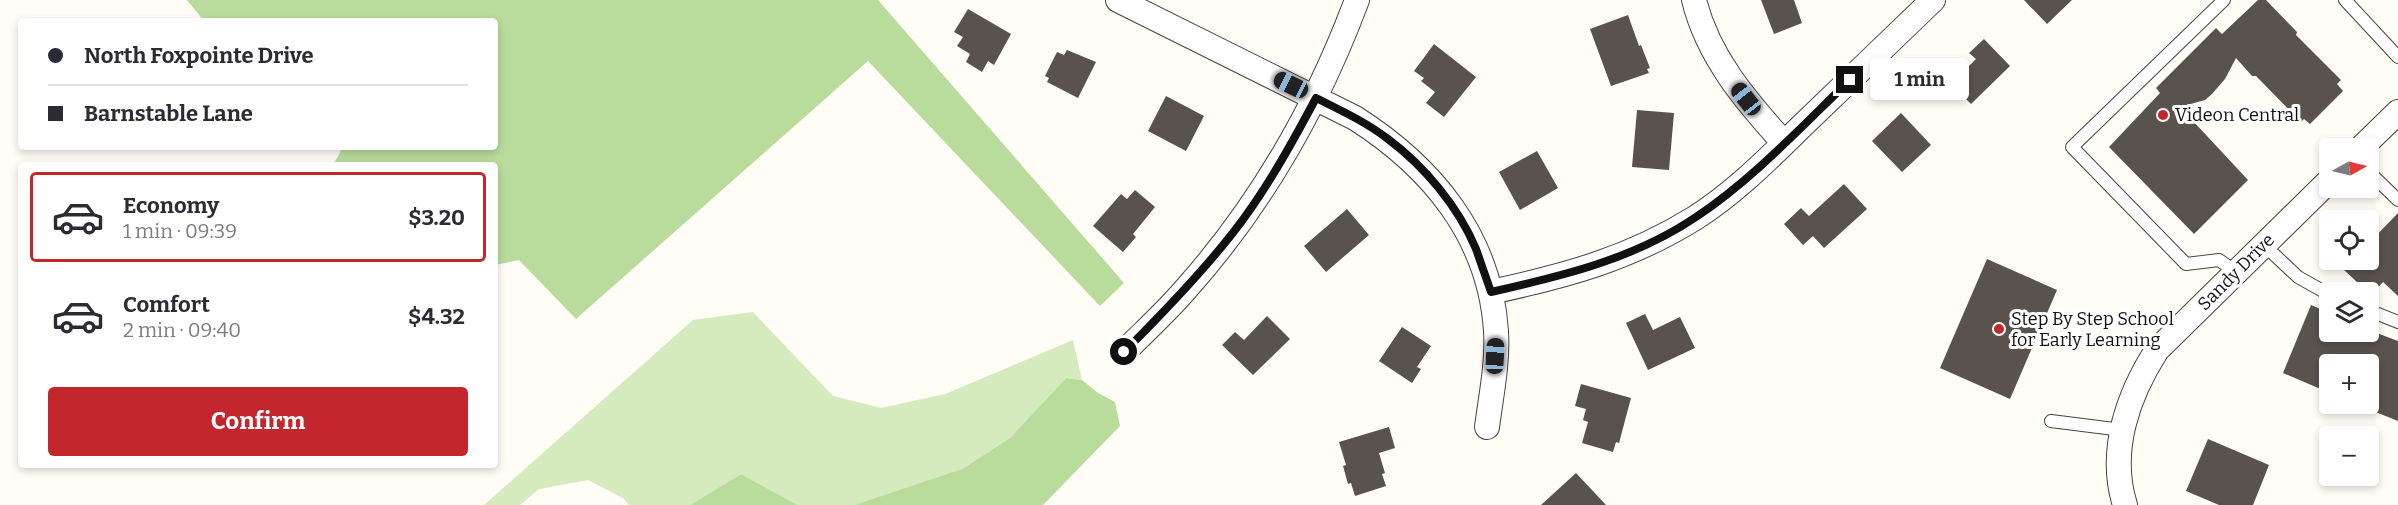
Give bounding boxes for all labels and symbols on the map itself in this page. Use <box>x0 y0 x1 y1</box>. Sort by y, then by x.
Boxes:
callout: 1 min <box>1871 59 1970 101</box>
route end <box>1836 66 1863 93</box>
car <box>1271 69 1311 101</box>
car <box>1728 79 1764 119</box>
place label: Videon Central <box>2175 104 2299 126</box>
marker: Videon Central <box>2156 108 2170 122</box>
north arrow <box>2319 138 2379 198</box>
street label: Sandy Drive <box>2193 229 2279 315</box>
place label: Step By Step School for Early Learning <box>2011 308 2174 351</box>
marker: Step By Step School for Early Learning <box>1992 322 2006 336</box>
route start <box>1110 338 1137 365</box>
car <box>1485 338 1505 374</box>

